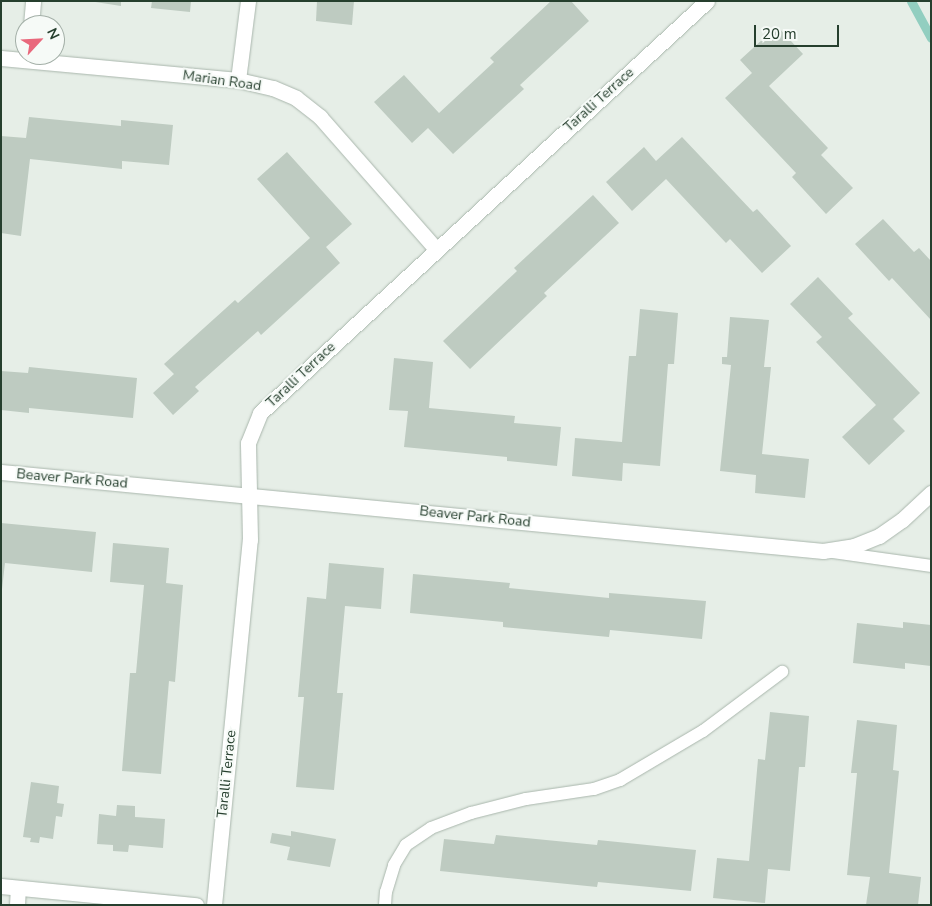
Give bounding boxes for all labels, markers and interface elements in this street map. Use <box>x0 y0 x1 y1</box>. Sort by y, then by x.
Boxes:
north arrow <box>15 15 65 65</box>
scale bar <box>757 15 842 47</box>
text: 20 m <box>762 24 797 44</box>
text: N <box>42 25 64 43</box>
street label: Taralli Terrace <box>561 64 637 136</box>
street label: Marian Road <box>182 67 262 95</box>
street label: Taralli Terrace <box>263 339 339 411</box>
street label: Beaver Park Road <box>16 466 128 492</box>
street label: Beaver Park Road <box>419 503 531 531</box>
street label: Taralli Terrace <box>214 729 240 819</box>

